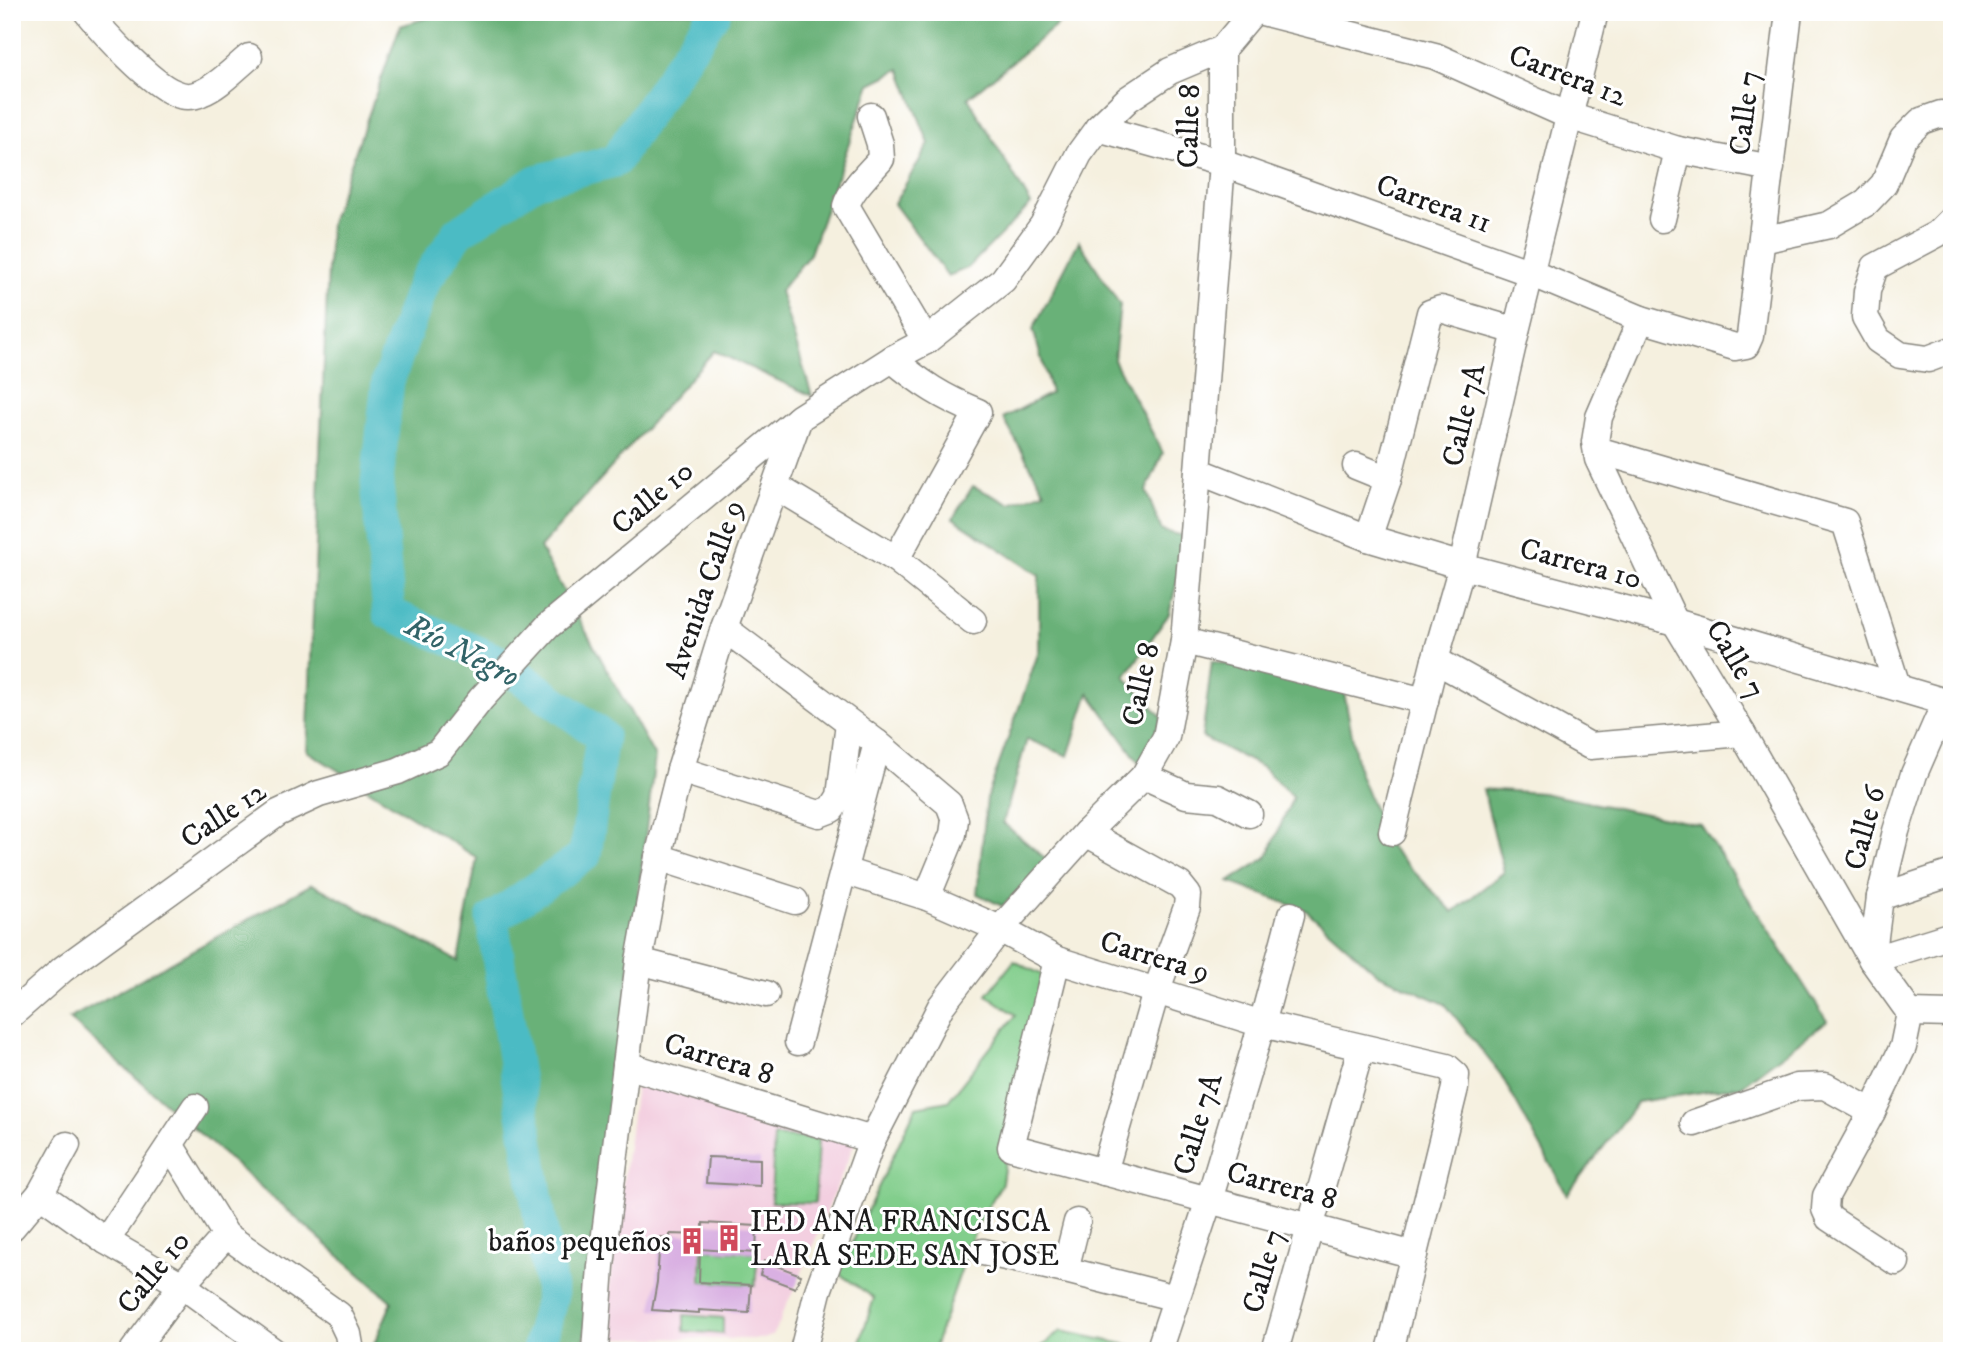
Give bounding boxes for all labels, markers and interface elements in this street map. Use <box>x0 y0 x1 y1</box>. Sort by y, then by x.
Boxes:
street label: Carrera 12 <box>1503 37 1632 116</box>
street label: Calle 7 <box>1722 69 1769 158</box>
street label: Calle 8 <box>1170 83 1209 169</box>
street label: Carrera 11 <box>1371 167 1496 242</box>
street label: Calle 7A <box>1435 359 1494 470</box>
street label: Calle 10 <box>604 453 702 543</box>
street label: Avenida Calle 9 <box>658 496 753 683</box>
street label: Carrera 10 <box>1516 530 1646 598</box>
water label: Río Negro <box>397 606 526 697</box>
street label: Calle 7 <box>1697 614 1773 706</box>
street label: Calle 8 <box>1115 639 1168 729</box>
street label: Calle 12 <box>174 773 274 857</box>
street label: Calle 6 <box>1837 781 1895 874</box>
street label: Carrera 9 <box>1095 923 1214 992</box>
street label: Carrera 8 <box>659 1025 778 1094</box>
street label: Calle 7A <box>1165 1068 1232 1180</box>
street label: Carrera 8 <box>1222 1154 1341 1219</box>
place label: IED ANA FRANCISCA LARA SEDE SAN JOSE <box>750 1204 1059 1275</box>
building icon: IED ANA FRANCISCA LARA SEDE SAN JOSE <box>714 1223 744 1253</box>
street label: Calle 10 <box>109 1224 199 1322</box>
place label: baños pequeños <box>488 1224 671 1261</box>
street label: Calle 7 <box>1235 1225 1294 1318</box>
building icon: baños pequeños <box>677 1226 707 1256</box>

